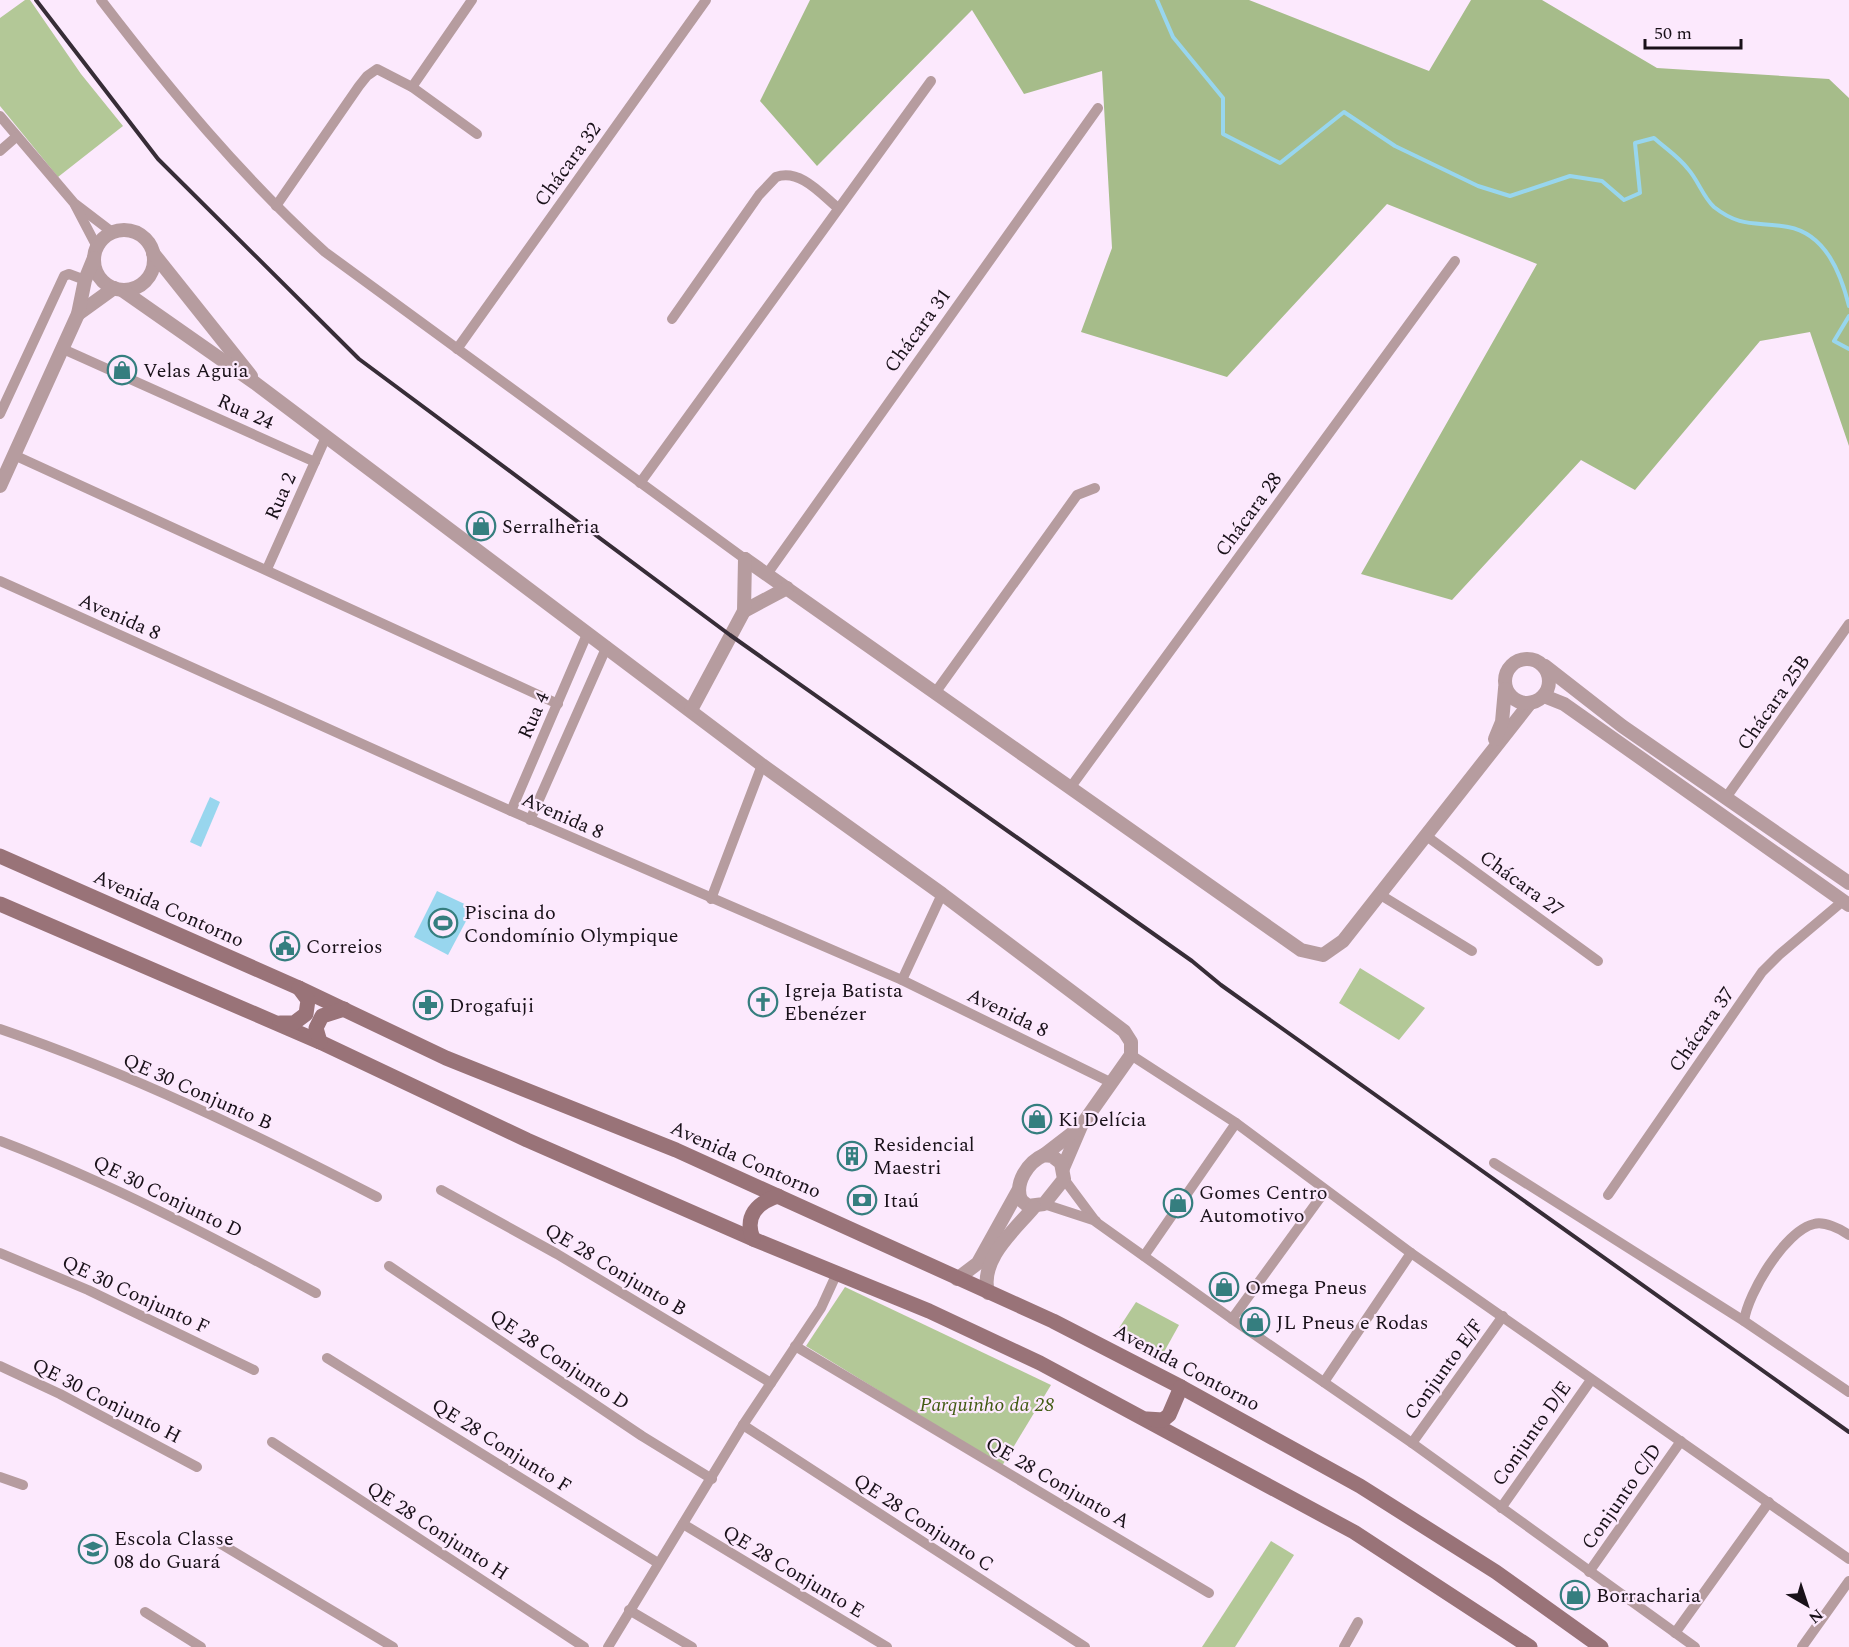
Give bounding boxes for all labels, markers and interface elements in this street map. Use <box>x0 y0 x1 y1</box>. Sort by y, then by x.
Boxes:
scale bar <box>1645 12 1741 50</box>
text: 50 m <box>1654 20 1692 47</box>
street label: Chácara 32 <box>527 116 609 213</box>
street label: Chácara 31 <box>877 282 959 379</box>
shop icon: Velas Aguia <box>106 354 138 386</box>
place label: Velas Aguia <box>143 356 249 386</box>
street label: Rua 24 <box>212 386 279 438</box>
street label: Chácara 28 <box>1208 466 1290 563</box>
street label: Rua 2 <box>257 468 305 525</box>
shop icon: Serralheria <box>465 510 497 542</box>
place label: Serralheria <box>502 512 600 542</box>
street label: Avenida 8 <box>74 585 166 648</box>
street label: Chácara 25B <box>1730 648 1818 757</box>
street label: Rua 4 <box>510 687 558 744</box>
street label: Avenida 8 <box>517 784 609 847</box>
street label: Chácara 27 <box>1473 843 1570 925</box>
street label: Avenida Contorno <box>88 862 249 956</box>
place label: Piscina do Condomínio Olympique <box>464 898 678 951</box>
sports icon: Piscina do Condomínio Olympique <box>427 907 459 939</box>
public building icon: Correios <box>269 930 301 962</box>
place label: Correios <box>306 932 383 962</box>
place label: Igreja Batista Ebenézer <box>784 976 903 1029</box>
street label: Avenida 8 <box>962 980 1053 1046</box>
street label: Chácara 37 <box>1661 981 1742 1078</box>
church icon: Igreja Batista Ebenézer <box>747 986 779 1018</box>
pharmacy icon: Drogafuji <box>412 989 444 1021</box>
place label: Drogafuji <box>449 991 534 1021</box>
street label: QE 30 Conjunto B <box>118 1045 277 1138</box>
shop icon: Ki Delícia <box>1021 1103 1053 1135</box>
place label: Ki Delícia <box>1058 1105 1147 1135</box>
street label: Avenida Contorno <box>665 1113 826 1207</box>
place label: Residencial Maestri <box>873 1130 975 1183</box>
building icon: Residencial Maestri <box>836 1140 868 1172</box>
street label: QE 30 Conjunto D <box>87 1148 248 1246</box>
place label: Gomes Centro Automotivo <box>1199 1178 1328 1231</box>
bank icon: Itaú <box>846 1184 878 1216</box>
place label: Itaú <box>883 1186 919 1216</box>
shop icon: Gomes Centro Automotivo <box>1162 1187 1194 1219</box>
street label: QE 28 Conjunto B <box>539 1215 692 1324</box>
street label: QE 30 Conjunto F <box>57 1247 215 1342</box>
shop icon: Omega Pneus <box>1208 1271 1240 1303</box>
place label: Omega Pneus <box>1245 1273 1367 1303</box>
street label: QE 28 Conjunto D <box>483 1302 636 1418</box>
shop icon: JL Pneus e Rodas <box>1239 1306 1271 1338</box>
place label: JL Pneus e Rodas <box>1276 1308 1428 1338</box>
street label: Conjunto E/F <box>1397 1313 1491 1427</box>
street label: Avenida Contorno <box>1108 1317 1265 1419</box>
street label: QE 30 Conjunto H <box>27 1350 187 1452</box>
street label: Conjunto D/E <box>1484 1375 1579 1492</box>
park label: Parquinho da 28 <box>920 1390 1054 1420</box>
street label: QE 28 Conjunto F <box>426 1391 577 1501</box>
street label: QE 28 Conjunto A <box>979 1429 1136 1537</box>
street label: Conjunto C/D <box>1574 1437 1670 1556</box>
street label: QE 28 Conjunto C <box>847 1466 1000 1580</box>
street label: QE 28 Conjunto H <box>360 1474 515 1588</box>
street label: QE 28 Conjunto E <box>717 1518 870 1626</box>
place label: Escola Classe 08 do Guará <box>114 1524 234 1577</box>
school or university icon: Escola Classe 08 do Guará <box>77 1533 109 1565</box>
north arrow <box>1777 1575 1837 1635</box>
shop icon: Borracharia <box>1559 1579 1591 1611</box>
place label: Borracharia <box>1596 1581 1701 1611</box>
text: N <box>1803 1602 1828 1629</box>

